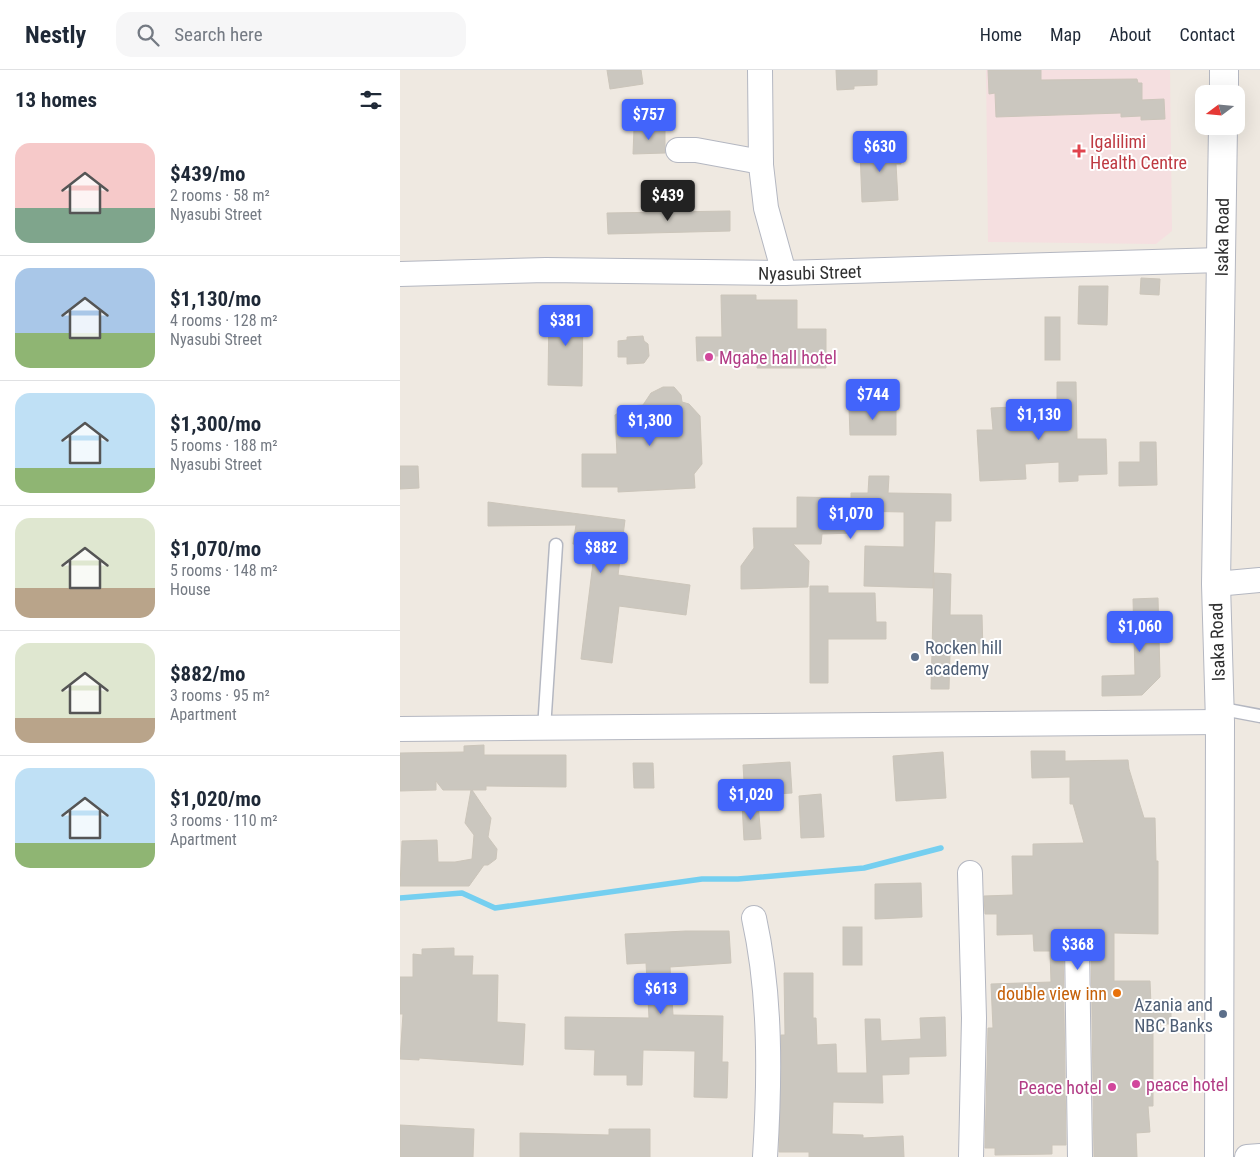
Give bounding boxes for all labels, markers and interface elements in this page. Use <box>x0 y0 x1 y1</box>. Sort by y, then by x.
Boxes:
search box <box>116 12 466 57</box>
text: Nestly <box>25 21 86 49</box>
icon: search <box>134 21 162 49</box>
text: Search here <box>174 23 263 46</box>
text: Home <box>980 24 1022 45</box>
text: Map <box>1050 24 1081 45</box>
text: About <box>1109 24 1151 45</box>
text: Contact <box>1179 24 1235 45</box>
north arrow <box>1195 85 1245 135</box>
map controls <box>1195 85 1245 135</box>
icon: filters <box>357 86 385 114</box>
text: 13 homes <box>15 88 97 112</box>
pin: $757 <box>619 98 679 141</box>
text: $757 <box>633 105 665 124</box>
pin: $630 <box>850 131 910 173</box>
place label: Igalilimi Health Centre <box>1090 131 1187 173</box>
text: $630 <box>864 137 896 156</box>
marker: Igalilimi Health Centre <box>1072 144 1086 158</box>
text: $439/mo <box>170 162 245 186</box>
icon: home <box>55 163 115 223</box>
pin: $439 <box>638 180 698 222</box>
text: 2 rooms · 58 m² <box>170 186 270 205</box>
text: $439 <box>652 186 684 205</box>
street label: Isaka Road <box>1210 198 1232 276</box>
text: Nyasubi Street <box>170 205 262 224</box>
street label: Nyasubi Street <box>758 260 862 284</box>
text: $1,130/mo <box>170 287 261 311</box>
icon: home <box>55 288 115 348</box>
pin: $381 <box>536 304 596 347</box>
text: 4 rooms · 128 m² <box>170 311 278 330</box>
text: $381 <box>550 311 582 330</box>
text: Nyasubi Street <box>170 330 262 349</box>
place label: Mgabe hall hotel <box>719 347 837 368</box>
marker: Mgabe hall hotel <box>703 351 715 363</box>
pin: $744 <box>843 378 903 421</box>
text: $744 <box>857 385 889 404</box>
pin: $1,130 <box>998 398 1080 441</box>
pin: $1,300 <box>609 404 691 447</box>
text: $1,130 <box>1017 405 1061 424</box>
text: $1,300 <box>628 411 672 430</box>
text: $1,300/mo <box>170 412 261 436</box>
icon: home <box>55 413 115 473</box>
text: 5 rooms · 188 m² <box>170 436 278 455</box>
text: Nyasubi Street <box>170 455 262 474</box>
pin: $1,070 <box>810 498 892 540</box>
text: $1,070 <box>829 504 873 523</box>
pin: $882 <box>571 532 631 574</box>
text: $1,070/mo <box>170 537 261 561</box>
icon: home <box>55 538 115 598</box>
text: $882 <box>585 538 617 557</box>
text: 5 rooms · 148 m² <box>170 561 278 580</box>
text: House <box>170 580 210 599</box>
street label: Isaka Road <box>1205 602 1229 682</box>
pin: $1,060 <box>1099 610 1181 653</box>
text: $1,060 <box>1118 617 1162 636</box>
place label: Rocken hill academy <box>925 637 1002 679</box>
marker: Rocken hill academy <box>909 651 921 663</box>
text: $882/mo <box>170 662 245 686</box>
icon: home <box>55 663 115 723</box>
text: 3 rooms · 95 m² <box>170 686 270 705</box>
text: Apartment <box>170 705 237 724</box>
pin: $1,020 <box>710 778 792 821</box>
text: $1,020 <box>729 785 773 804</box>
text: $1,020/mo <box>170 787 261 811</box>
icon: home <box>55 788 115 848</box>
text: 3 rooms · 110 m² <box>170 811 278 830</box>
text: Apartment <box>170 830 237 849</box>
pin: $368 <box>1048 928 1108 971</box>
text: $368 <box>1062 935 1094 954</box>
pin: $613 <box>631 972 691 1015</box>
text: $613 <box>645 979 677 998</box>
place label: double view inn <box>997 983 1107 1004</box>
marker: double view inn <box>1111 987 1123 999</box>
place label: Azania and NBC Banks <box>1134 994 1213 1036</box>
marker: Azania and NBC Banks <box>1217 1008 1229 1020</box>
place label: peace hotel <box>1146 1074 1228 1095</box>
place label: Peace hotel <box>1019 1077 1102 1098</box>
marker: peace hotel <box>1130 1078 1142 1090</box>
marker: Peace hotel <box>1106 1081 1118 1093</box>

